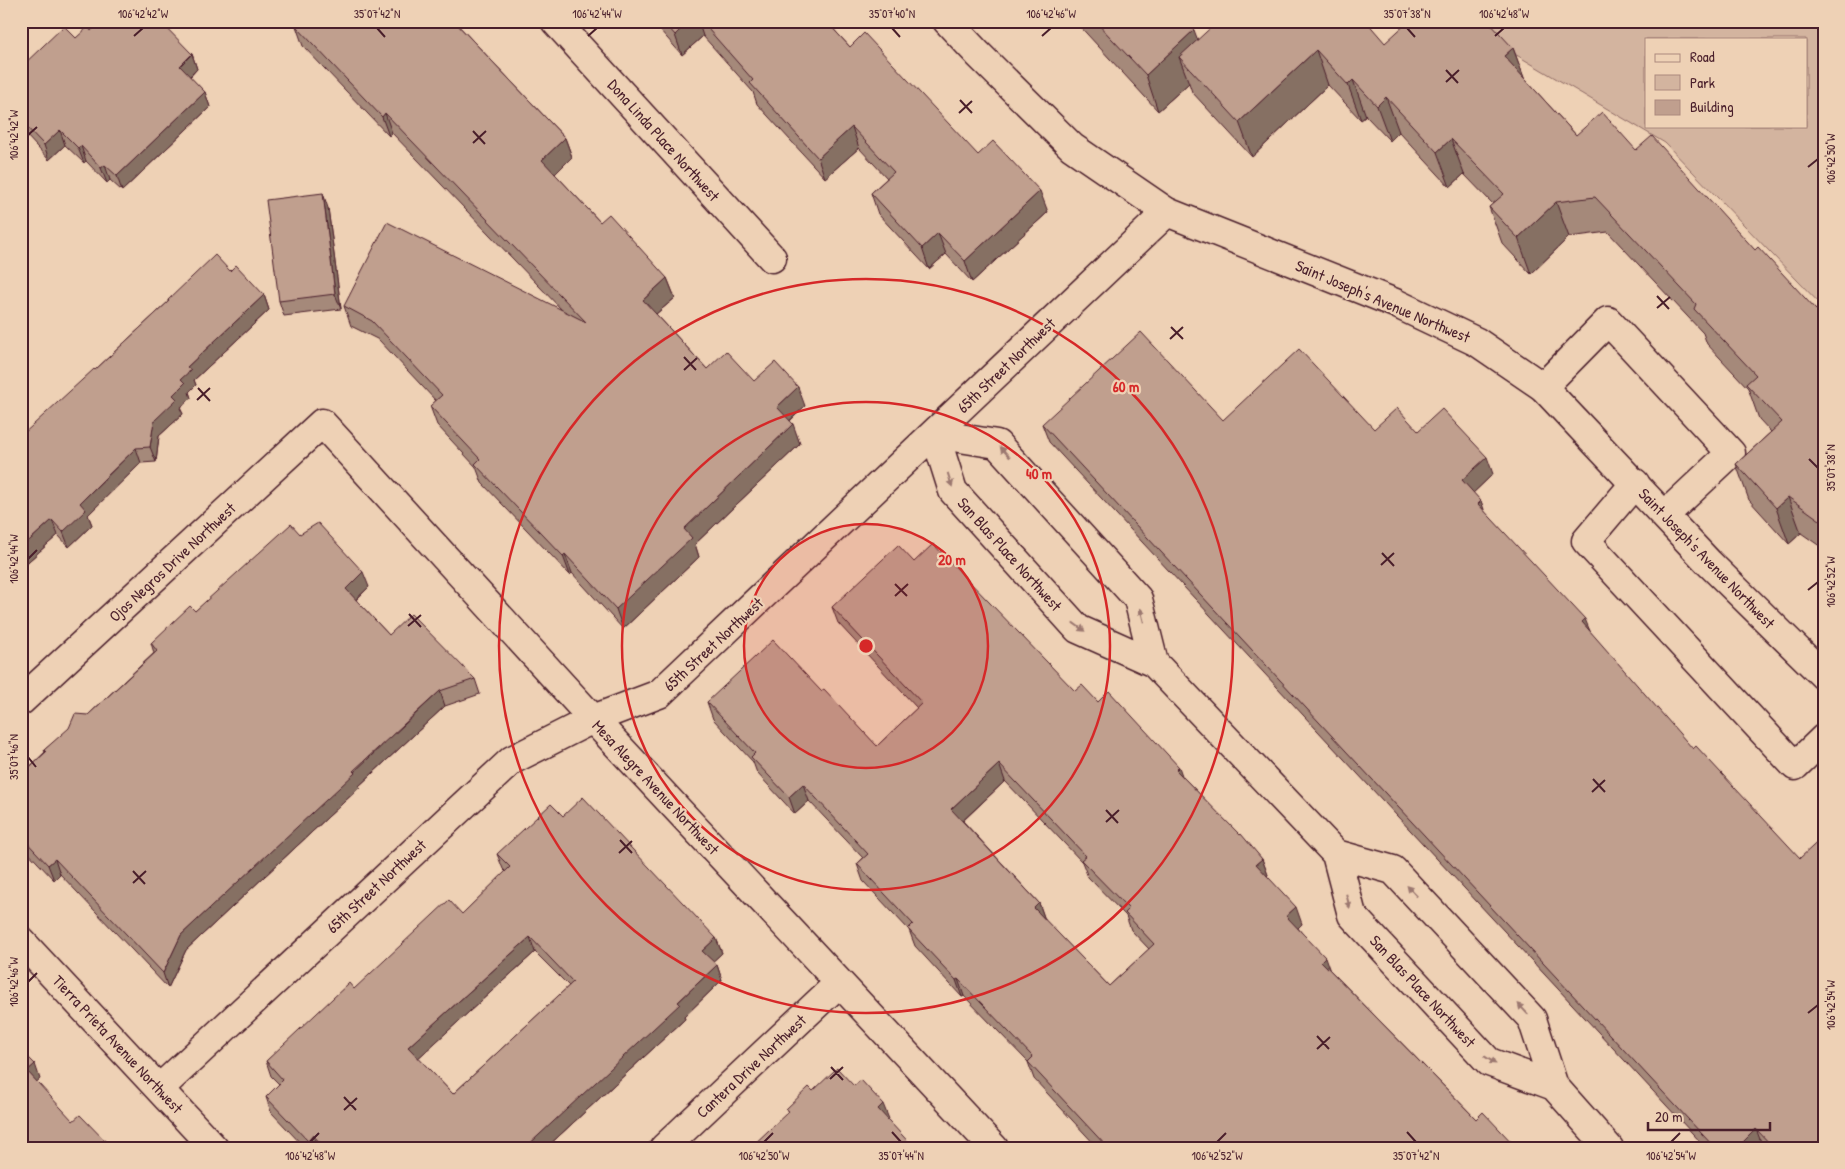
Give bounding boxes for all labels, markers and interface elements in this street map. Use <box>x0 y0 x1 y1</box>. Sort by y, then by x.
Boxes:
text: 106°42'42"W <box>118 5 169 22</box>
text: 35°07'42"N <box>354 5 400 22</box>
text: 106°42'44"W <box>572 5 622 22</box>
text: 35°07'40"N <box>869 5 915 22</box>
text: 106°42'46"W <box>1026 5 1076 22</box>
text: 35°07'38"N <box>1383 5 1431 22</box>
text: 106°42'48"W <box>1479 5 1530 22</box>
legend <box>1645 38 1808 128</box>
text: Road <box>1690 46 1715 67</box>
text: Park <box>1690 72 1715 93</box>
street label: Dona Linda Place Northwest <box>603 74 725 206</box>
text: Building <box>1690 96 1734 117</box>
text: 106°42'42"W <box>5 109 22 160</box>
text: 106°42'50"W <box>1822 133 1839 184</box>
street label: Saint Joseph's Avenue Northwest <box>1292 254 1474 348</box>
street label: 65th Street Northwest <box>952 312 1060 418</box>
text: 60 m <box>1113 376 1139 397</box>
text: 35°07'38"N <box>1822 444 1839 492</box>
one-way arrow <box>999 447 1011 459</box>
text: 40 m <box>1026 463 1052 484</box>
one-way arrow <box>946 473 954 488</box>
street label: Saint Joseph's Avenue Northwest <box>1634 483 1780 633</box>
street label: San Blas Place Northwest <box>953 492 1067 616</box>
street label: Ojos Negros Drive Northwest <box>104 497 241 627</box>
text: 106°42'44"W <box>5 534 22 584</box>
text: 20 m <box>938 549 966 570</box>
text: 106°42'52"W <box>1822 556 1839 608</box>
street label: 65th Street Northwest <box>658 592 768 696</box>
one-way arrow <box>1138 608 1146 623</box>
one-way arrow <box>1073 622 1086 632</box>
centre of rings <box>857 637 875 655</box>
street label: Mesa Alegre Avenue Northwest <box>588 715 725 860</box>
text: 35°07'46"N <box>5 734 22 780</box>
street label: 65th Street Northwest <box>321 834 431 938</box>
one-way arrow <box>1406 885 1418 897</box>
one-way arrow <box>1345 894 1353 909</box>
street label: San Blas Place Northwest <box>1365 930 1481 1052</box>
text: 106°42'46"W <box>5 957 22 1007</box>
street label: Tierra Prieta Avenue Northwest <box>48 970 188 1118</box>
text: 106°42'54"W <box>1822 979 1839 1030</box>
one-way arrow <box>1517 1004 1529 1016</box>
street label: Cantera Drive Northwest <box>691 1009 811 1123</box>
one-way arrow <box>1483 1056 1497 1065</box>
scale bar <box>1648 1099 1770 1131</box>
text: 20 m <box>1655 1106 1682 1127</box>
text: 106°42'48"W <box>285 1147 336 1164</box>
text: 106°42'50"W <box>739 1147 790 1164</box>
text: 35°07'44"N <box>878 1147 924 1164</box>
text: 106°42'52"W <box>1191 1147 1243 1164</box>
text: 35°07'42"N <box>1393 1147 1439 1164</box>
text: 106°42'54"W <box>1646 1147 1697 1164</box>

